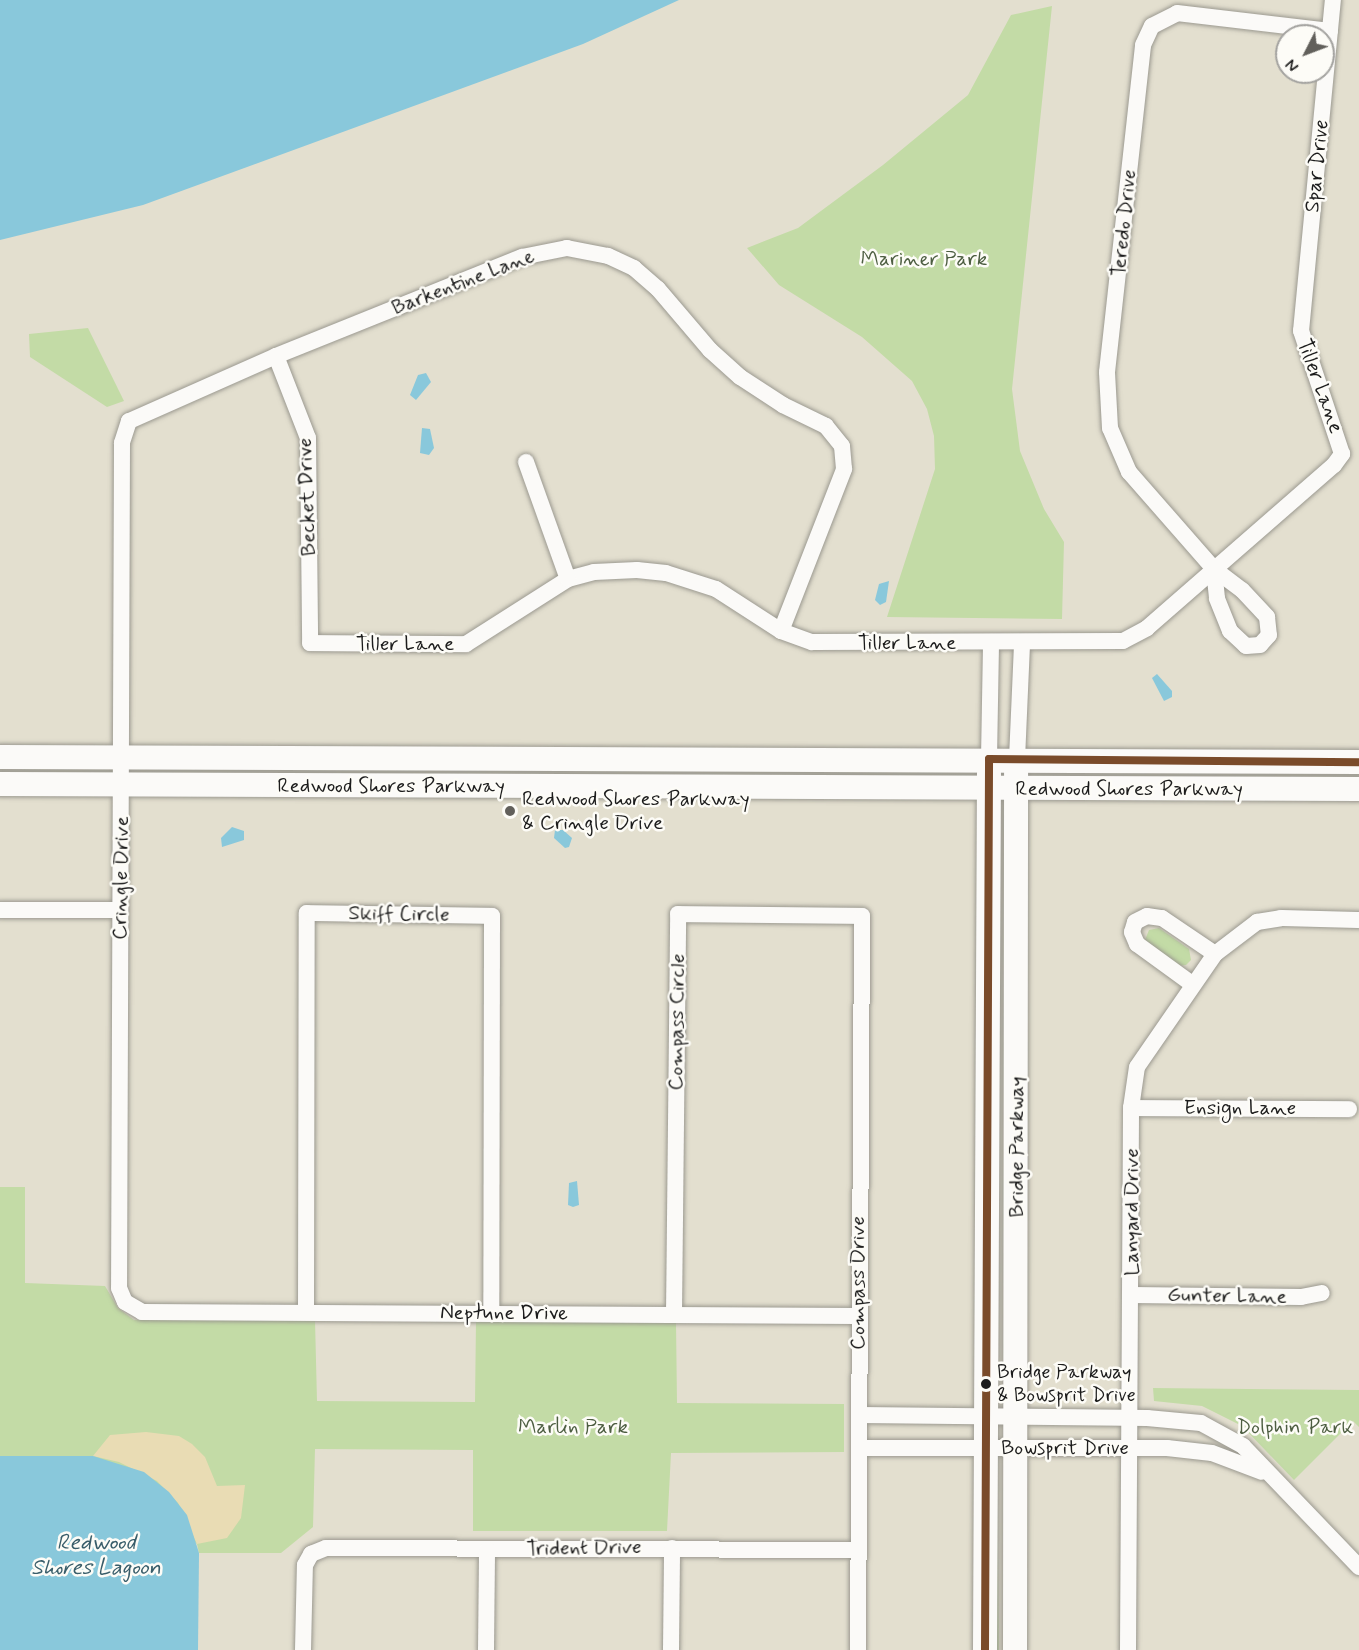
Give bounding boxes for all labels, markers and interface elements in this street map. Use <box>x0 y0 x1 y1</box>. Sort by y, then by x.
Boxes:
north arrow <box>1275 24 1335 84</box>
text: N <box>1281 54 1304 76</box>
street label: Spar Drive <box>1300 118 1334 214</box>
street label: Teredo Drive <box>1106 168 1142 278</box>
street label: Barkentine Lane <box>389 244 537 320</box>
park label: Mariner Park <box>861 246 987 272</box>
street label: Tiller Lane <box>1292 338 1348 434</box>
street label: Becket Drive <box>292 438 322 556</box>
street label: Tiller Lane <box>860 630 954 656</box>
street label: Tiller Lane <box>358 631 452 657</box>
street label: Redwood Shores Parkway <box>280 773 502 799</box>
street label: Redwood Shores Parkway <box>1018 776 1240 802</box>
place label: Redwood Shores Parkway & Cringle Drive <box>522 786 744 836</box>
marker: Redwood Shores Parkway & Cringle Drive <box>503 804 517 818</box>
street label: Cringle Drive <box>107 817 135 939</box>
street label: Skiff Circle <box>347 901 451 927</box>
street label: Compass Circle <box>663 953 691 1091</box>
street label: Bridge Parkway <box>1004 1077 1030 1217</box>
street label: Ensign Lane <box>1185 1095 1295 1121</box>
street label: Lanyard Drive <box>1119 1149 1145 1275</box>
street label: Compass Drive <box>845 1217 871 1349</box>
street label: Gunter Lane <box>1170 1282 1284 1310</box>
street label: Neptune Drive <box>441 1300 567 1326</box>
place label: Bridge Parkway & Bowsprit Drive <box>997 1360 1136 1407</box>
marker: Bridge Parkway & Bowsprit Drive <box>980 1378 992 1390</box>
park label: Marlin Park <box>519 1414 627 1440</box>
park label: Dolphin Park <box>1239 1414 1351 1440</box>
street label: Bowsprit Drive <box>1001 1435 1129 1461</box>
water label: Redwood Shores Lagoon <box>28 1530 164 1582</box>
street label: Trident Drive <box>527 1534 641 1562</box>

